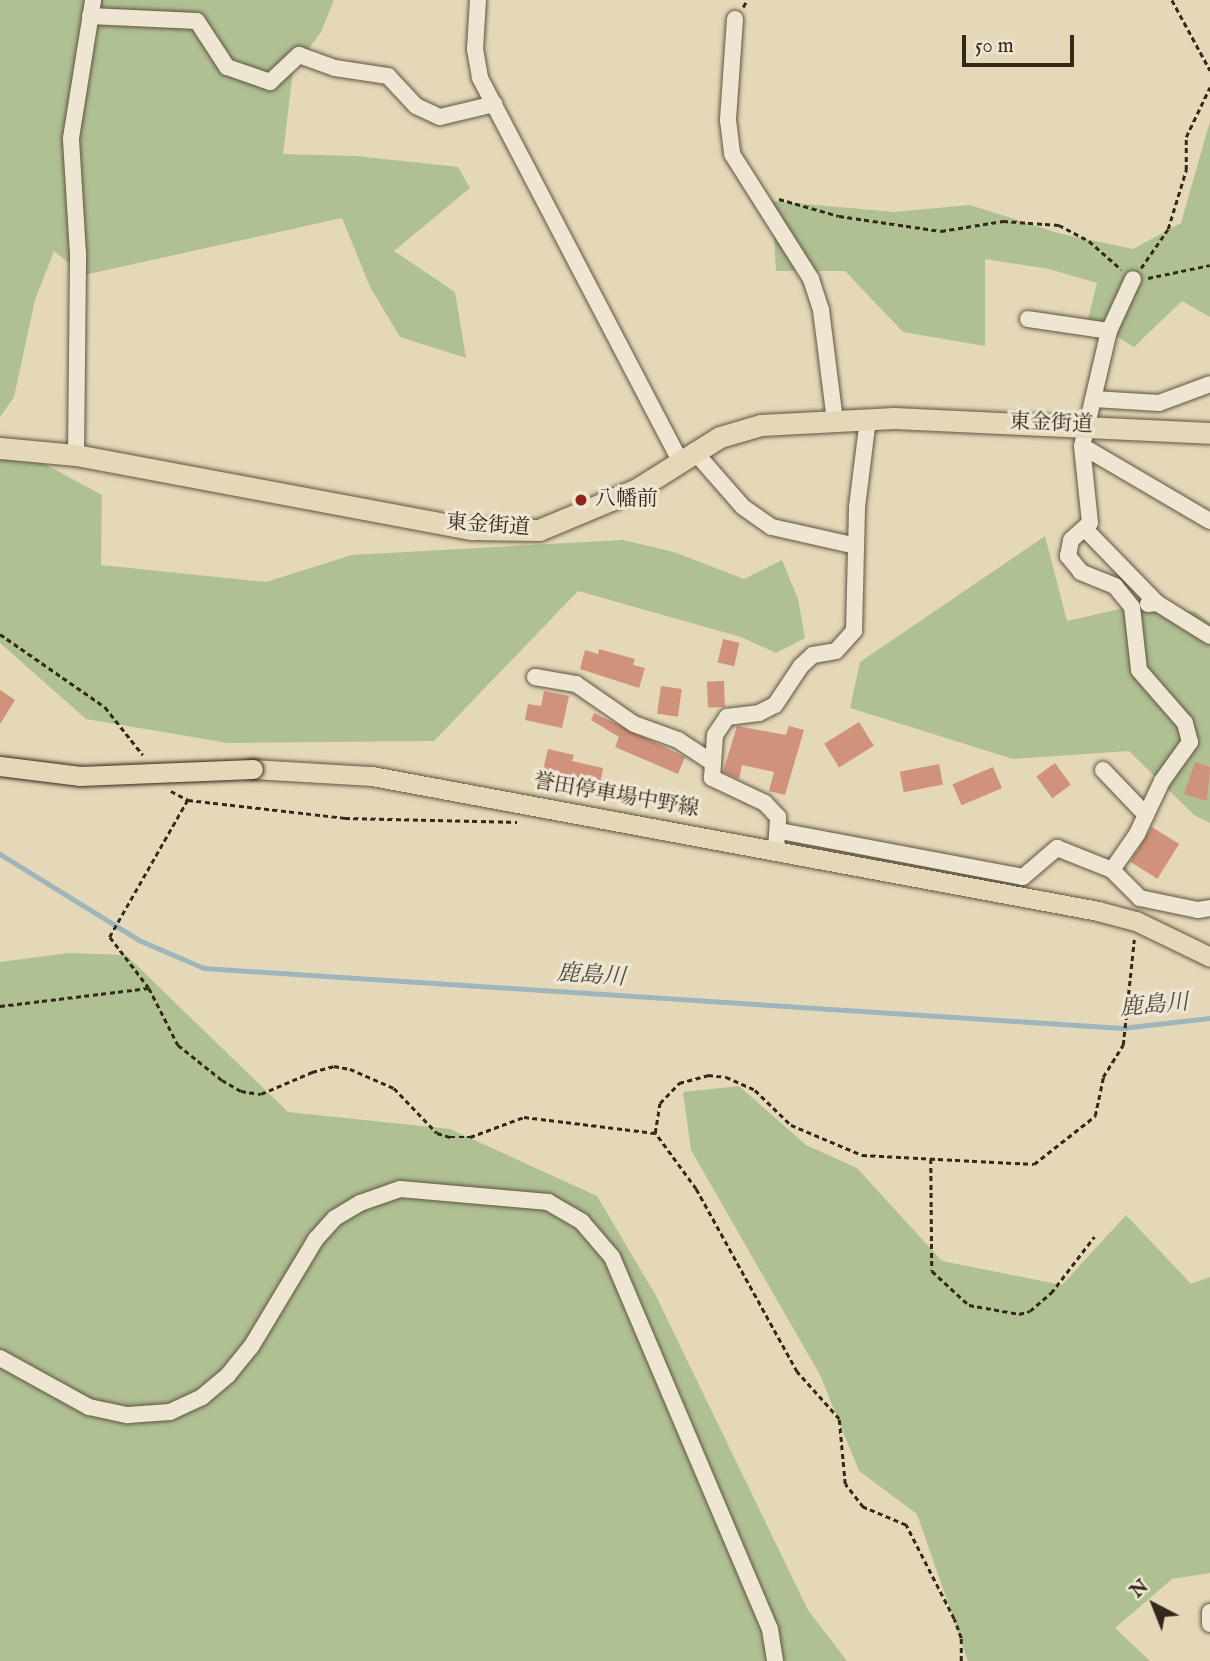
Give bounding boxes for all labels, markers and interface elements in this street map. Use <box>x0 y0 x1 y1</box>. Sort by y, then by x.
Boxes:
scale bar <box>965 21 1077 65</box>
text: 50 m <box>975 33 1014 60</box>
street label: 東金街道 <box>1009 410 1093 438</box>
place label: 八幡前 <box>595 487 658 513</box>
marker: 八幡前 <box>573 492 589 508</box>
street label: 東金街道 <box>445 511 531 541</box>
street label: 誉田停車場中野線 <box>531 769 701 823</box>
water label: 鹿島川 <box>556 960 626 992</box>
water label: 鹿島川 <box>1118 989 1190 1023</box>
north arrow <box>1119 1570 1189 1640</box>
text: N <box>1126 1575 1154 1604</box>

